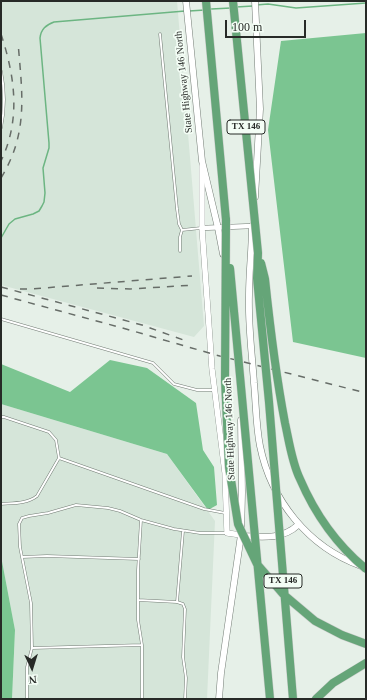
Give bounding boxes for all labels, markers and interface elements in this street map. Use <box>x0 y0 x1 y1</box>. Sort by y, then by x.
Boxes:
scale bar <box>227 12 308 38</box>
text: 100 m <box>232 20 262 34</box>
street label: State Highway 146 North <box>173 30 195 134</box>
road number: TX 146 <box>227 120 265 134</box>
street label: State Highway 146 North <box>222 378 238 480</box>
road number: TX 146 <box>264 574 302 588</box>
north arrow <box>12 648 52 688</box>
text: N <box>28 674 37 686</box>

